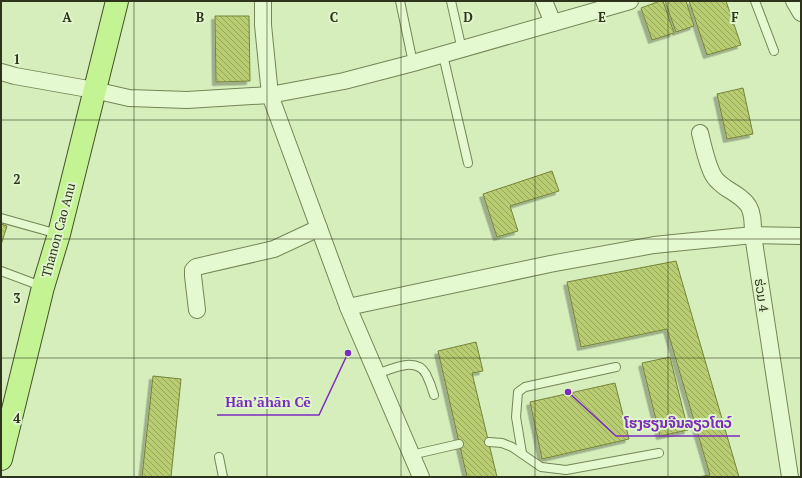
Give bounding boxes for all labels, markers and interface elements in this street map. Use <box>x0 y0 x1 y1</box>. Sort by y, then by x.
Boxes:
text: A <box>62 8 72 26</box>
text: B <box>196 8 204 26</box>
text: C <box>330 8 338 26</box>
text: D <box>463 8 473 26</box>
text: E <box>598 8 606 26</box>
text: F <box>731 8 739 26</box>
text: 1 <box>13 50 21 68</box>
text: 2 <box>13 170 21 188</box>
street label: Thanon Cao Anu <box>37 180 79 279</box>
street label: ຮ່ວມ 4 <box>750 277 774 313</box>
text: 3 <box>13 289 21 307</box>
callout: Hān’āhān Cē <box>217 389 319 415</box>
text: Hān’āhān Cē <box>225 392 311 411</box>
text: 4 <box>13 409 21 427</box>
callout: ໂຮງຮຽນຈີນລຽວໂຕວ໌ <box>616 410 740 436</box>
text: ໂຮງຮຽນຈີນລຽວໂຕວ໌ <box>623 413 732 432</box>

